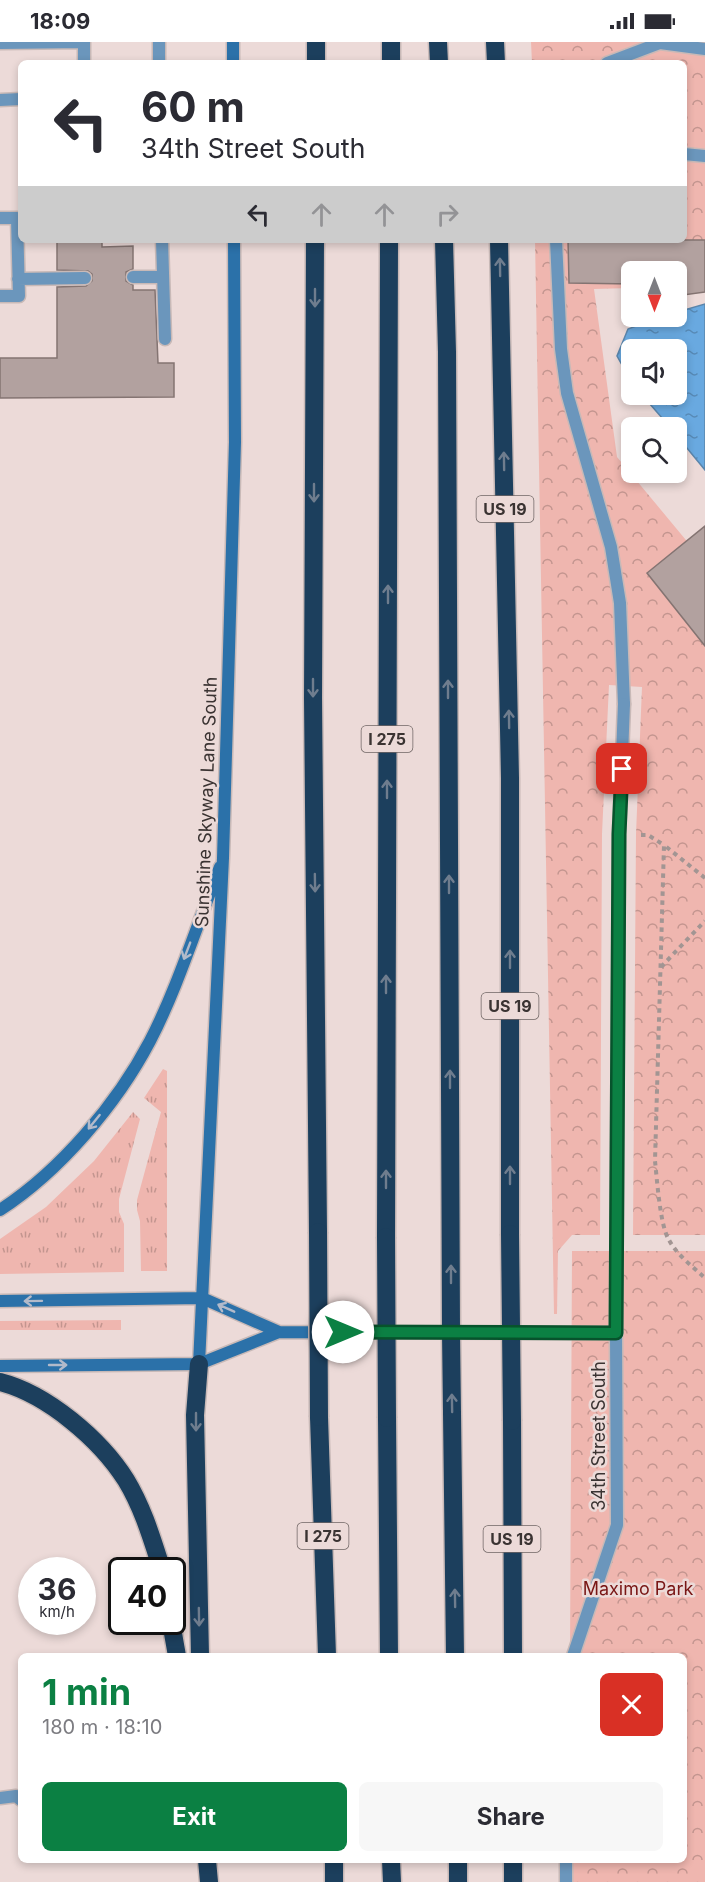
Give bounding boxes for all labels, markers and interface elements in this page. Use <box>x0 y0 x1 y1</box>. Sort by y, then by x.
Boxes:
text: 18:09 <box>30 8 90 34</box>
text: 60 m <box>141 81 245 132</box>
icon: left <box>42 84 120 162</box>
text: 34th Street South <box>141 132 366 165</box>
icon: left <box>242 198 275 231</box>
icon: ahead <box>305 198 338 231</box>
icon: ahead <box>368 198 401 231</box>
icon: right <box>431 198 464 231</box>
one-way arrow <box>494 257 506 277</box>
north arrow <box>621 261 687 327</box>
map controls <box>621 261 687 483</box>
one-way arrow <box>309 288 321 308</box>
button: sound <box>621 339 687 405</box>
button: search <box>621 417 687 483</box>
one-way arrow <box>498 452 510 472</box>
one-way arrow <box>308 483 320 503</box>
road number: US 19 <box>476 496 534 522</box>
one-way arrow <box>382 584 394 604</box>
street label: Sunshine Skyway Lane South <box>191 676 221 928</box>
one-way arrow <box>307 678 319 698</box>
one-way arrow <box>442 679 454 699</box>
one-way arrow <box>503 710 515 730</box>
road number: I 275 <box>362 726 412 752</box>
pin <box>596 743 647 794</box>
icon: arrive <box>605 752 638 785</box>
one-way arrow <box>381 779 393 799</box>
one-way arrow <box>309 873 321 893</box>
one-way arrow <box>443 874 455 894</box>
one-way arrow <box>181 942 192 960</box>
one-way arrow <box>504 950 516 970</box>
one-way arrow <box>380 974 392 994</box>
road number: US 19 <box>482 993 538 1019</box>
one-way arrow <box>444 1069 456 1089</box>
one-way arrow <box>88 1114 101 1130</box>
one-way arrow <box>504 1166 516 1186</box>
one-way arrow <box>380 1169 392 1189</box>
one-way arrow <box>445 1264 457 1284</box>
one-way arrow <box>23 1295 43 1307</box>
position arrow <box>311 1300 375 1364</box>
one-way arrow <box>217 1302 235 1314</box>
one-way arrow <box>48 1359 68 1371</box>
street label: 34th Street South <box>588 1361 609 1511</box>
one-way arrow <box>446 1393 458 1413</box>
one-way arrow <box>190 1412 202 1432</box>
road number: I 275 <box>298 1523 348 1549</box>
road number: US 19 <box>484 1526 540 1552</box>
speed limit sign: 40 <box>108 1557 186 1635</box>
text: 36 <box>38 1571 76 1607</box>
park label: Maximo Park <box>583 1578 693 1599</box>
one-way arrow <box>449 1588 460 1608</box>
text: km/h <box>39 1602 75 1621</box>
one-way arrow <box>193 1607 205 1627</box>
text: 1 min <box>42 1670 131 1714</box>
button: close <box>600 1673 663 1736</box>
text: 180 m · 18:10 <box>42 1715 162 1739</box>
button: Exit <box>42 1782 347 1851</box>
button: Share <box>359 1782 663 1851</box>

